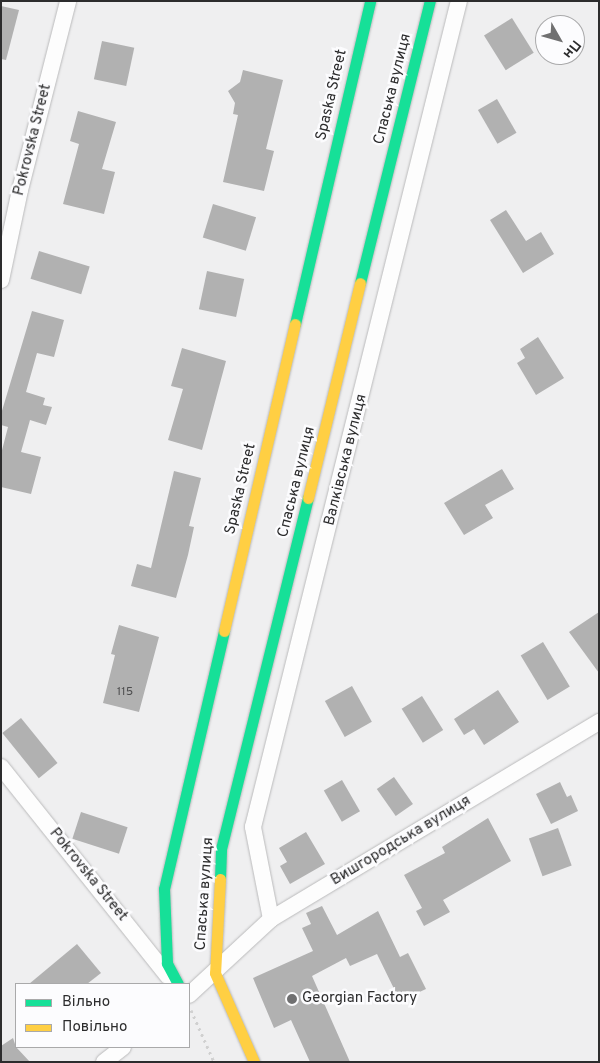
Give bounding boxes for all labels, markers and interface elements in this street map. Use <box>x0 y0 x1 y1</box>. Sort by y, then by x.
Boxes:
north arrow <box>535 15 585 65</box>
street label: Спаська вулиця <box>371 32 415 146</box>
text: Пн <box>559 36 584 62</box>
street label: Spaska Street <box>313 48 351 142</box>
street label: Pokrovska Street <box>10 82 56 198</box>
street label: Валківська вулиця <box>321 392 371 528</box>
street label: Спаська вулиця <box>275 425 319 539</box>
street label: Spaska Street <box>222 442 260 536</box>
house number: 115 <box>117 686 133 700</box>
street label: Вишгородська вулиця <box>328 792 474 890</box>
street label: Pokrovska Street <box>45 825 131 925</box>
street label: Спаська вулиця <box>192 837 218 951</box>
legend <box>15 983 190 1048</box>
place label: Georgian Factory <box>302 990 417 1008</box>
text: Вільно <box>62 993 110 1012</box>
marker: Georgian Factory <box>286 993 298 1005</box>
text: Повільно <box>62 1018 127 1037</box>

